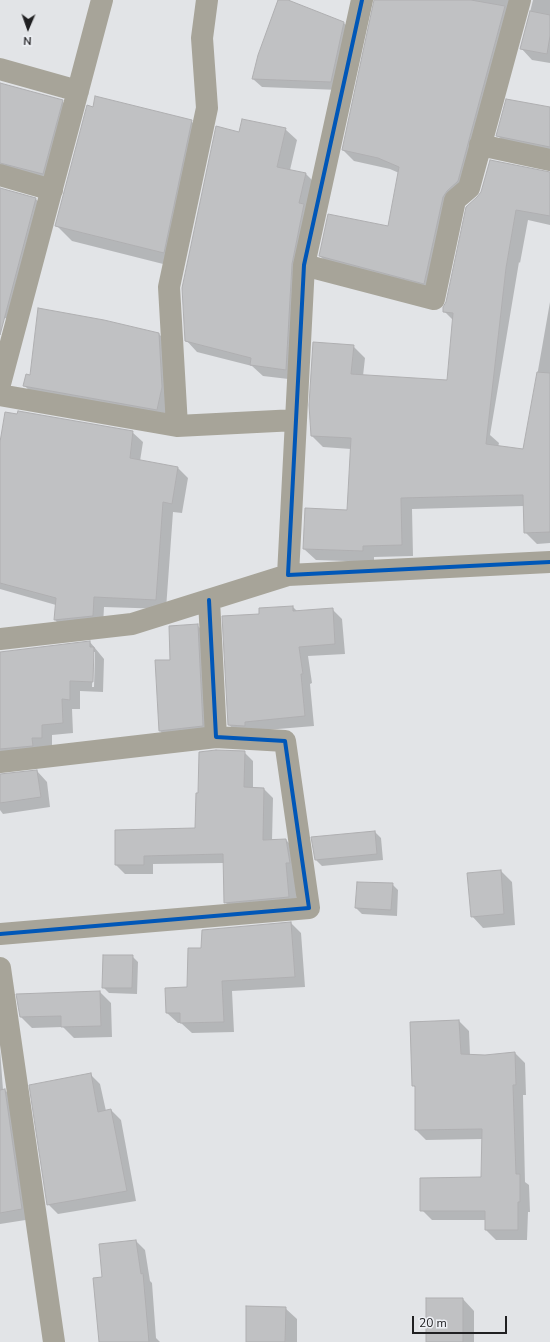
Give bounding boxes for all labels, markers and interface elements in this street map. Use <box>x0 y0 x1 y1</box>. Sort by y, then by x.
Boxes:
north arrow <box>8 8 48 48</box>
text: N <box>23 33 32 48</box>
scale bar <box>414 1308 509 1334</box>
text: 20 m <box>419 1315 447 1331</box>

